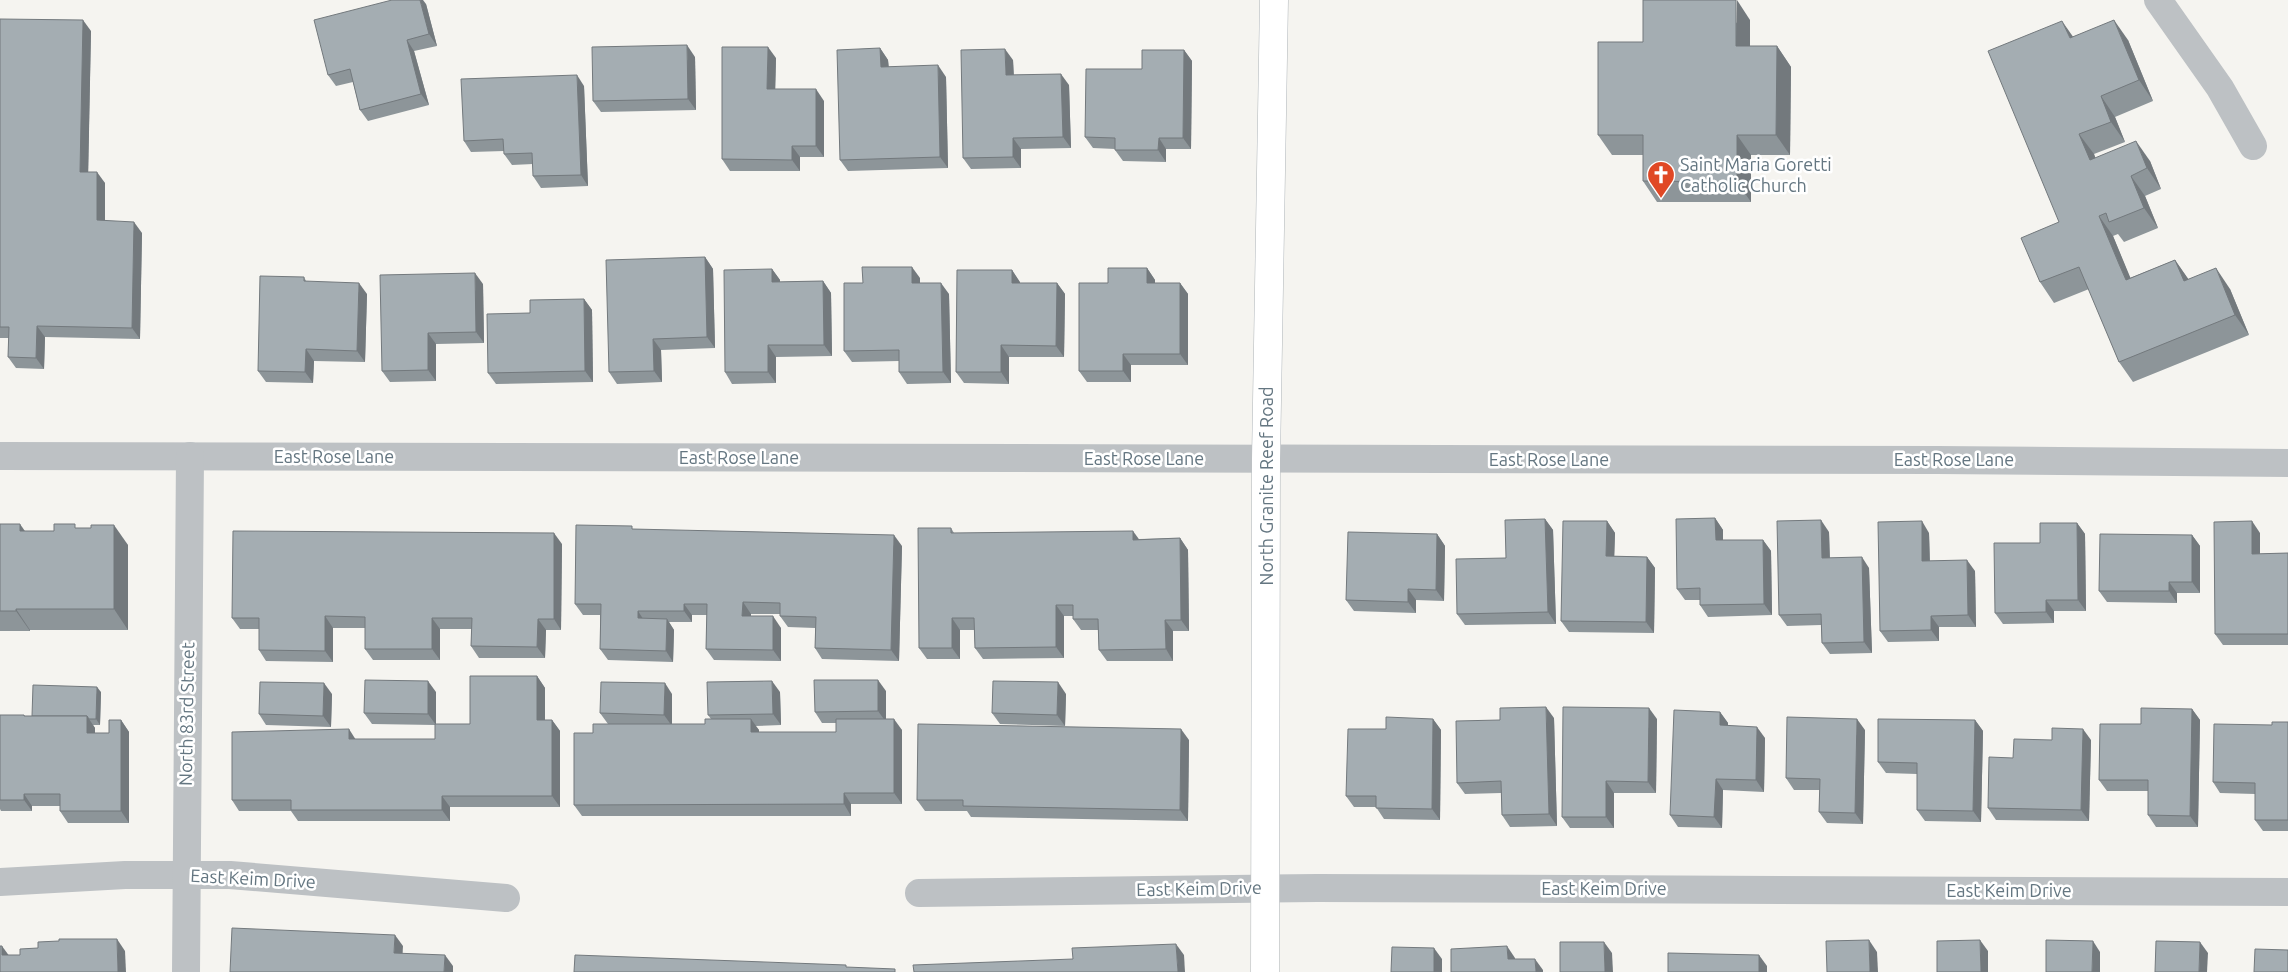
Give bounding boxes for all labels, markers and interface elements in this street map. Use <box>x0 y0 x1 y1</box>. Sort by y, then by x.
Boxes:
place label: Saint Maria Goretti Catholic Church <box>1680 154 1832 195</box>
church icon: Saint Maria Goretti Catholic Church <box>1646 160 1676 199</box>
street label: North Granite Reef Road <box>1256 387 1276 585</box>
street label: East Rose Lane <box>274 446 394 466</box>
street label: East Rose Lane <box>679 447 799 467</box>
street label: East Rose Lane <box>1084 448 1204 468</box>
street label: East Rose Lane <box>1489 449 1609 469</box>
street label: East Rose Lane <box>1894 449 2014 469</box>
street label: North 83rd Street <box>175 642 197 786</box>
street label: East Keim Drive <box>190 865 316 891</box>
street label: East Keim Drive <box>1136 877 1262 899</box>
street label: East Keim Drive <box>1541 878 1667 898</box>
street label: East Keim Drive <box>1946 880 2072 900</box>

